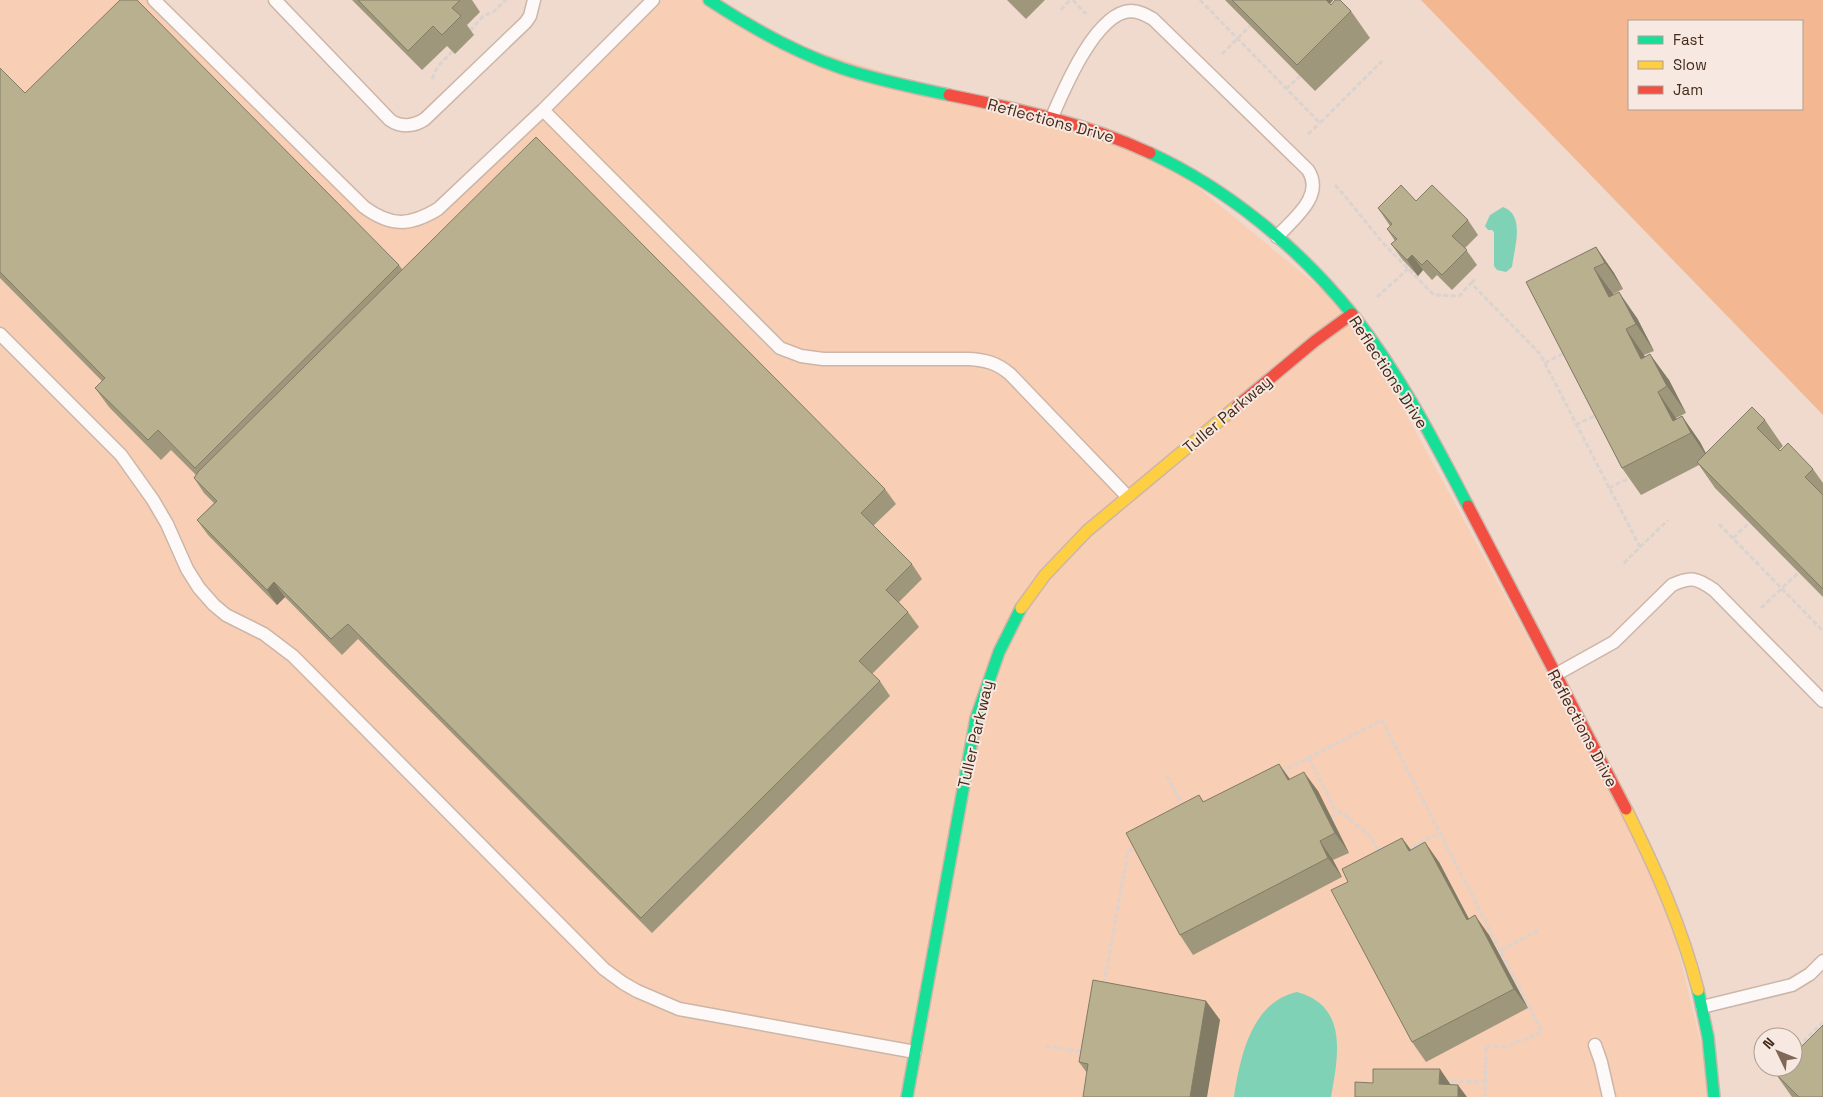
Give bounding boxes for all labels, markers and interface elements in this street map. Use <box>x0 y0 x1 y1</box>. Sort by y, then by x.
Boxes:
legend <box>1628 20 1803 110</box>
text: Fast <box>1673 30 1704 49</box>
text: Slow <box>1673 55 1707 74</box>
text: Jam <box>1673 80 1703 99</box>
street label: Reflections Drive <box>985 93 1117 148</box>
street label: Reflections Drive <box>1344 312 1433 433</box>
street label: Tuller Parkway <box>1178 371 1276 458</box>
street label: Reflections Drive <box>1543 666 1622 791</box>
street label: Tuller Parkway <box>953 678 998 790</box>
north arrow <box>1753 1027 1803 1077</box>
text: N <box>1759 1034 1778 1053</box>

